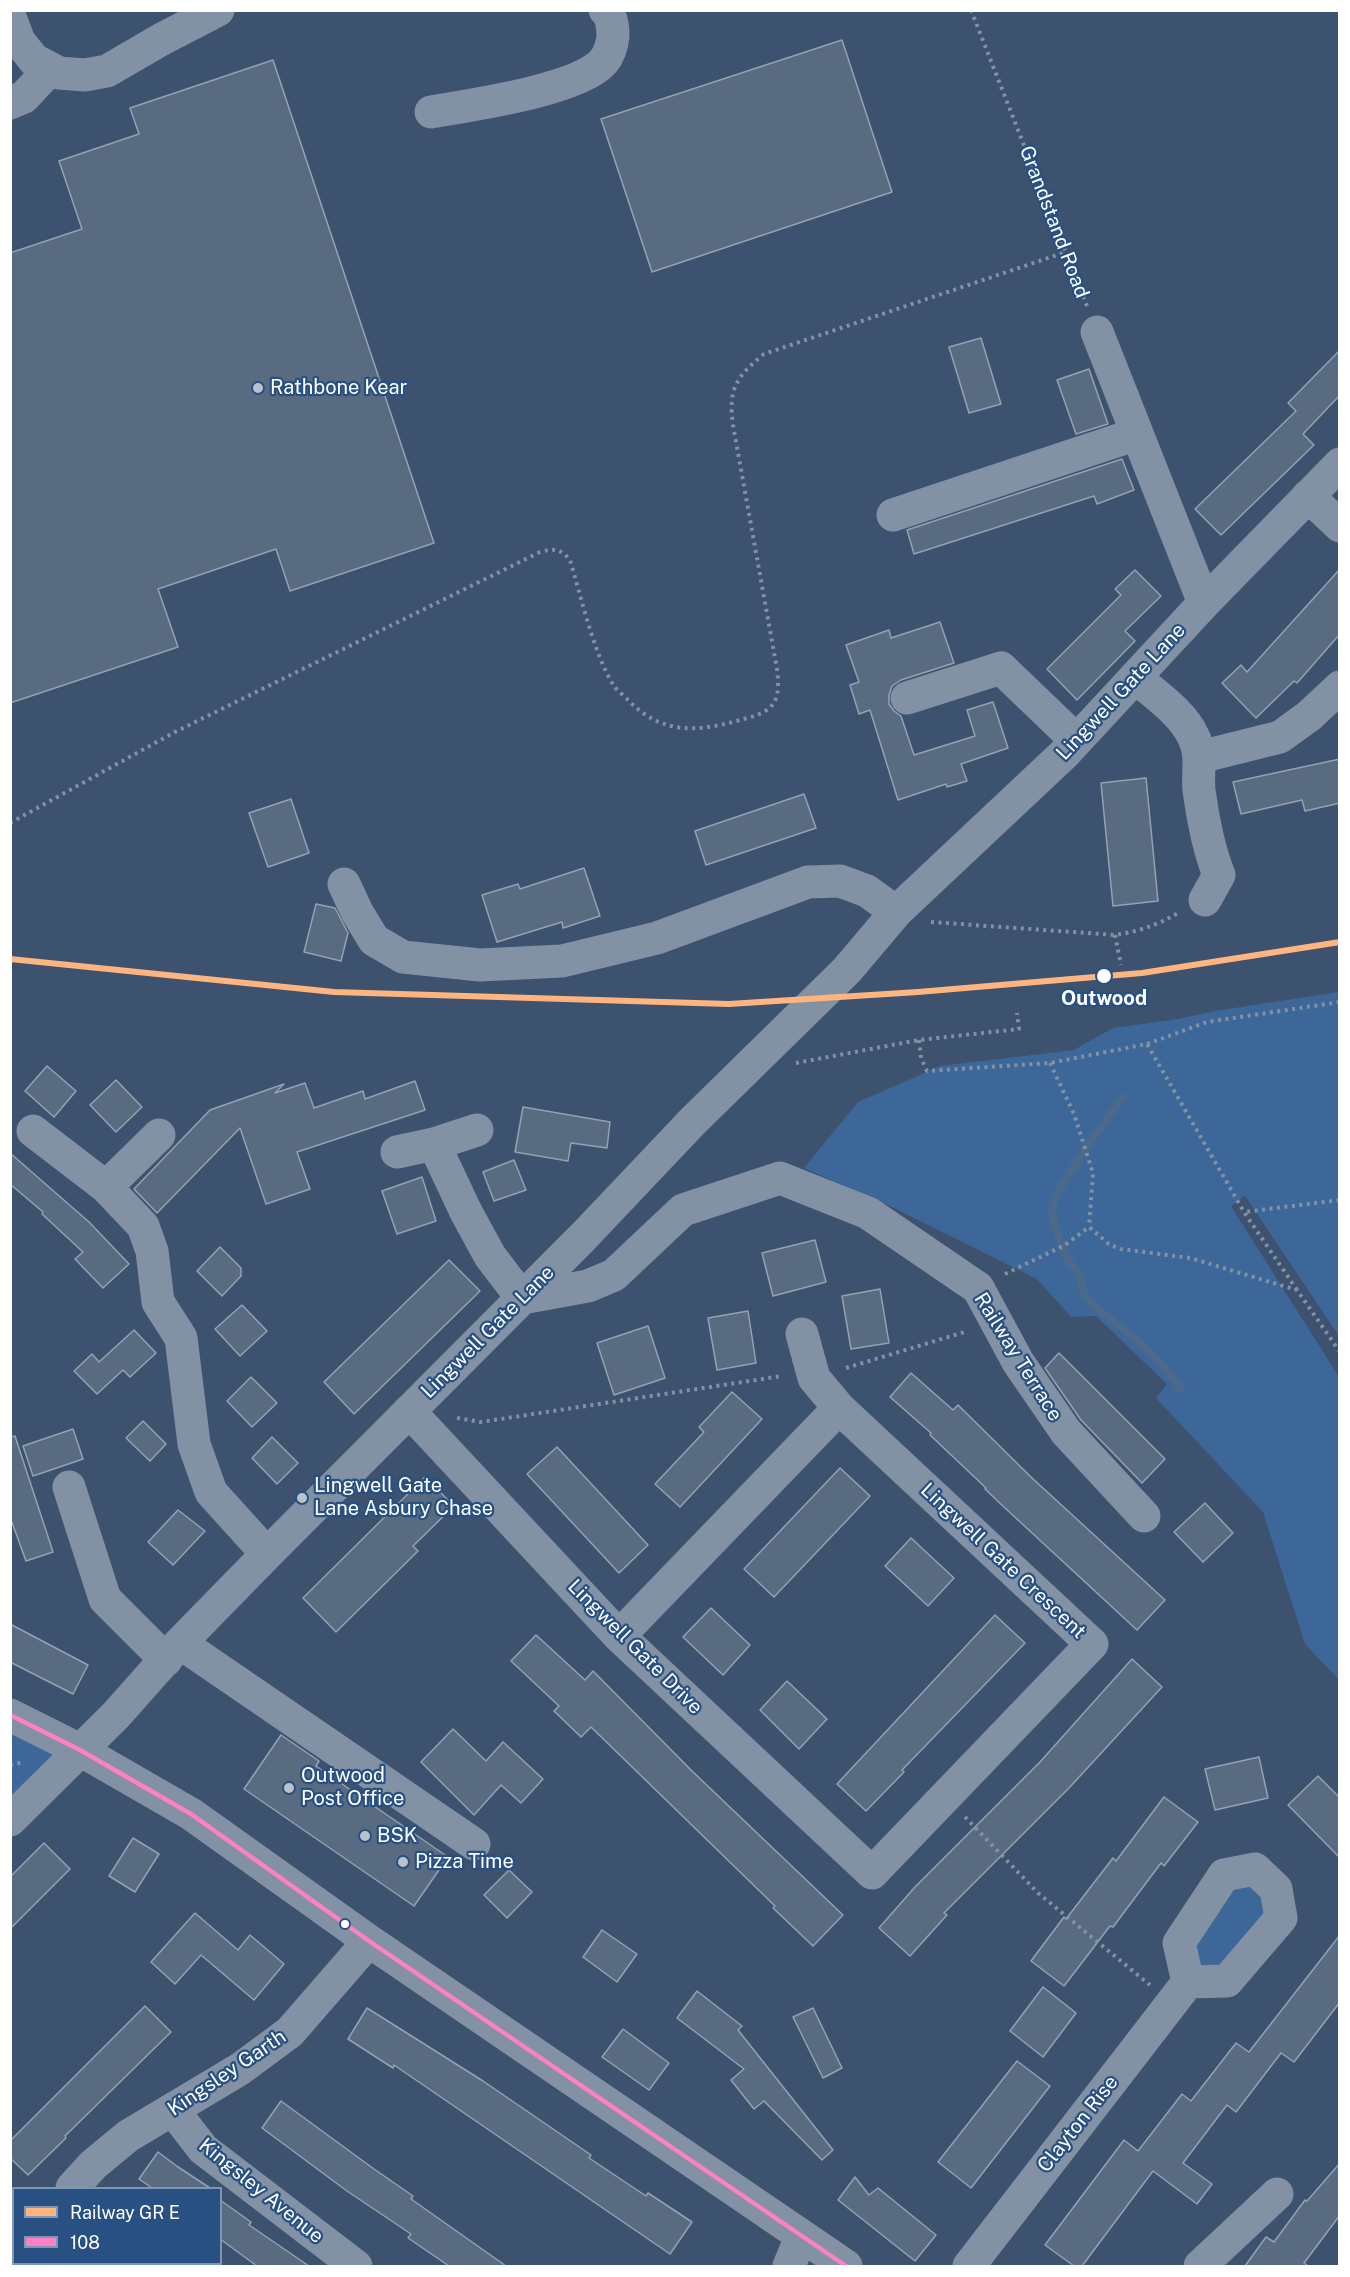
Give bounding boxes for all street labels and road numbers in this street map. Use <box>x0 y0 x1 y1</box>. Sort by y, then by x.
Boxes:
street label: Grandstand Road <box>1014 143 1094 301</box>
street label: Lingwell Gate Lane <box>1051 619 1191 765</box>
street label: Lingwell Gate Lane <box>417 1261 559 1403</box>
street label: Railway Terrace <box>969 1288 1067 1426</box>
street label: Lingwell Gate Crescent <box>916 1478 1090 1644</box>
street label: Lingwell Gate Drive <box>563 1575 707 1719</box>
street label: Kingsley Garth <box>163 2025 291 2121</box>
street label: Clayton Rise <box>1033 2071 1123 2177</box>
street label: Kingsley Avenue <box>194 2133 328 2249</box>

